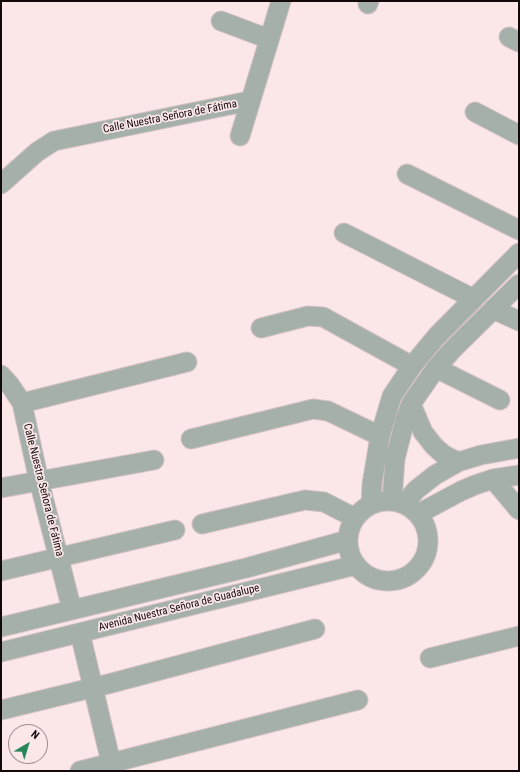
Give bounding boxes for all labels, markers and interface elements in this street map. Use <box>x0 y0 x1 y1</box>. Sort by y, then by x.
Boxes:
street label: Calle Nuestra Señora de Fátima <box>102 98 238 136</box>
street label: Calle Nuestra Señora de Fátima <box>20 422 66 558</box>
street label: Avenida Nuestra Señora de Guadalupe <box>97 582 261 634</box>
north arrow <box>8 724 48 764</box>
text: N <box>28 728 42 742</box>

